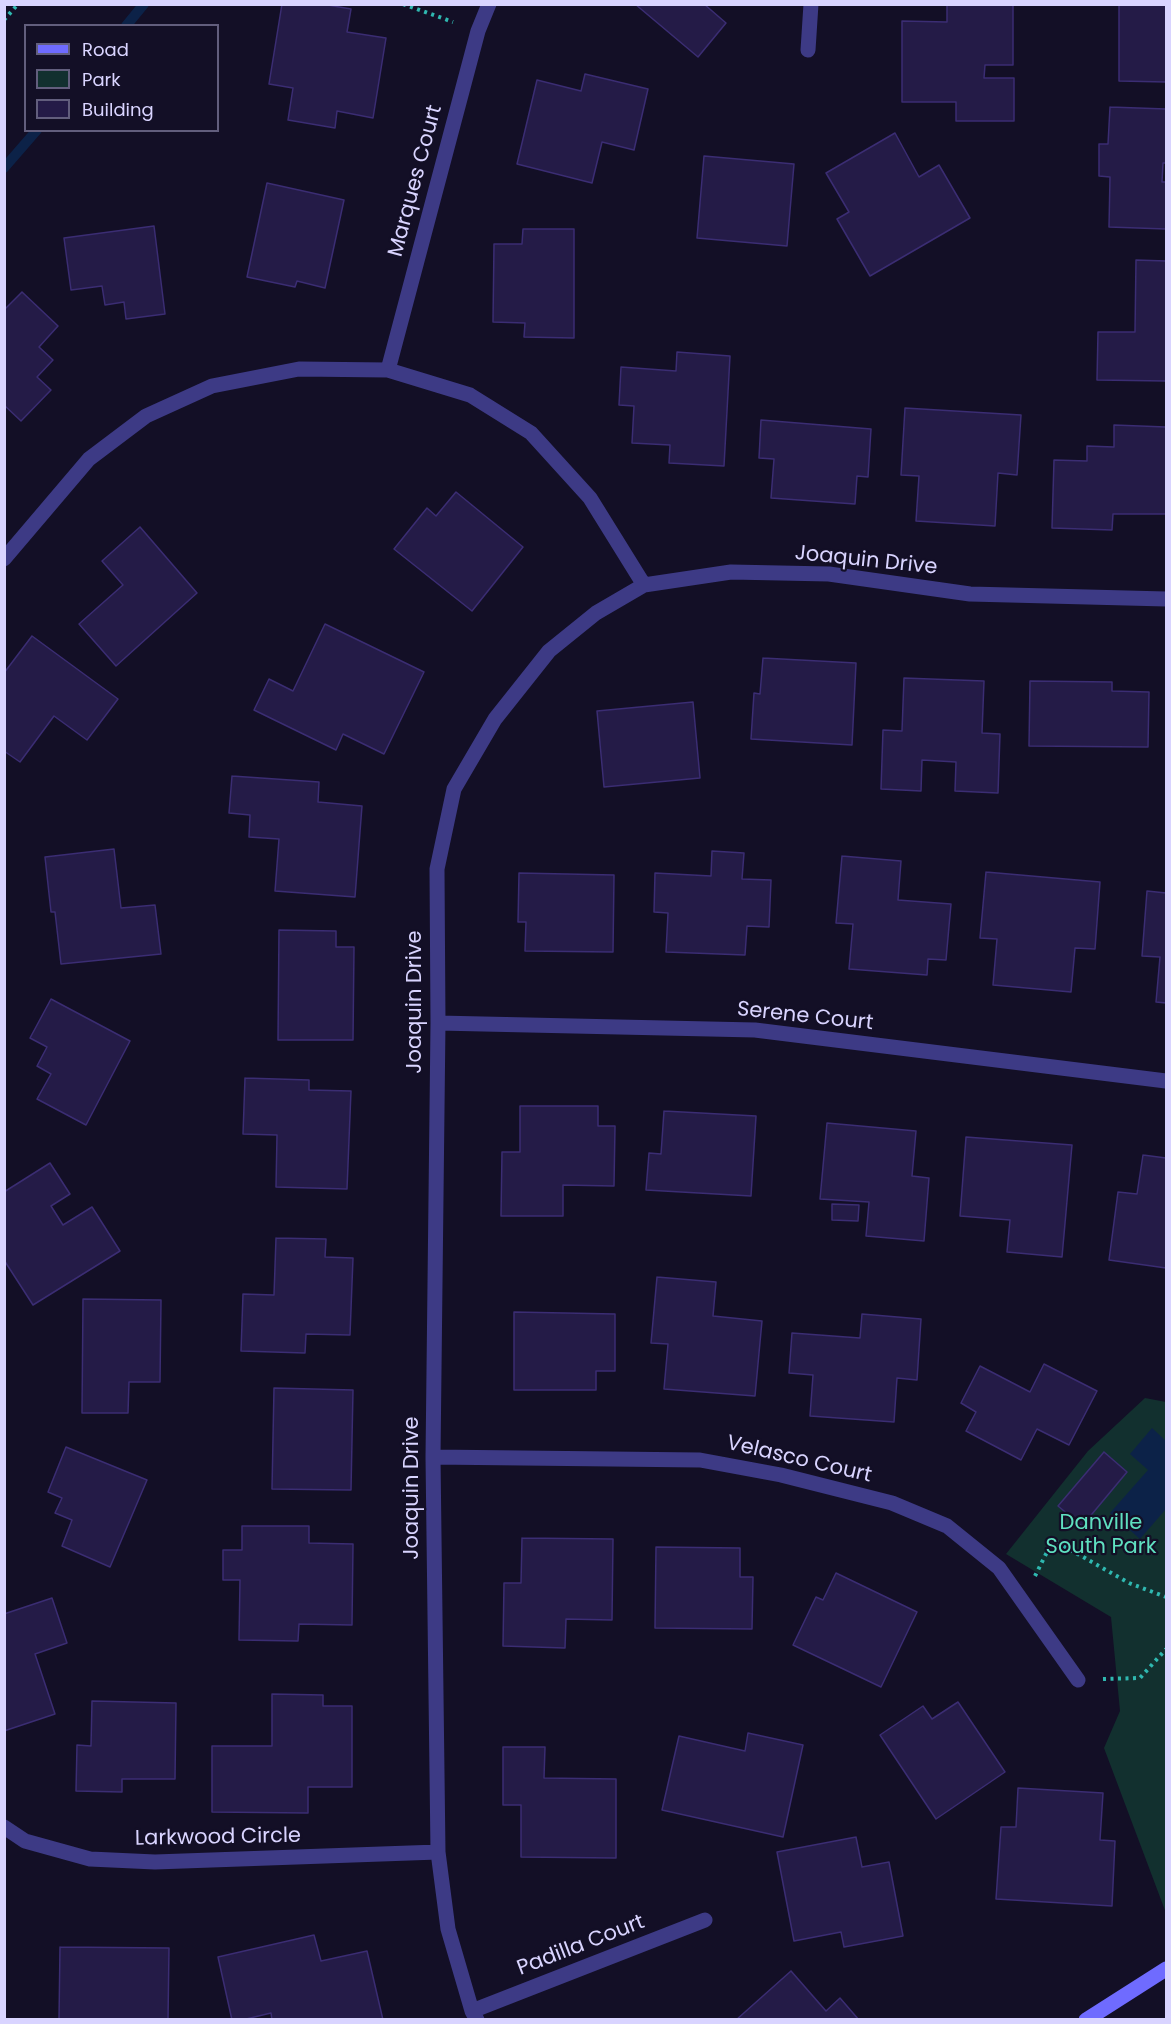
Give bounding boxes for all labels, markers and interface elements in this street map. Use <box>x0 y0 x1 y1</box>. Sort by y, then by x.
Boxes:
legend <box>24 24 219 132</box>
text: Road <box>82 37 129 62</box>
text: Park <box>82 67 121 92</box>
text: Building <box>82 97 154 122</box>
street label: Marques Court <box>384 102 448 260</box>
street label: Joaquin Drive <box>793 541 939 581</box>
street label: Joaquin Drive <box>403 930 429 1074</box>
street label: Serene Court <box>736 997 874 1037</box>
street label: Joaquin Drive <box>400 1416 426 1560</box>
street label: Velasco Court <box>724 1431 874 1489</box>
park label: Danville South Park <box>1046 1511 1156 1561</box>
street label: Larkwood Circle <box>135 1824 301 1852</box>
street label: Padilla Court <box>514 1910 648 1982</box>

